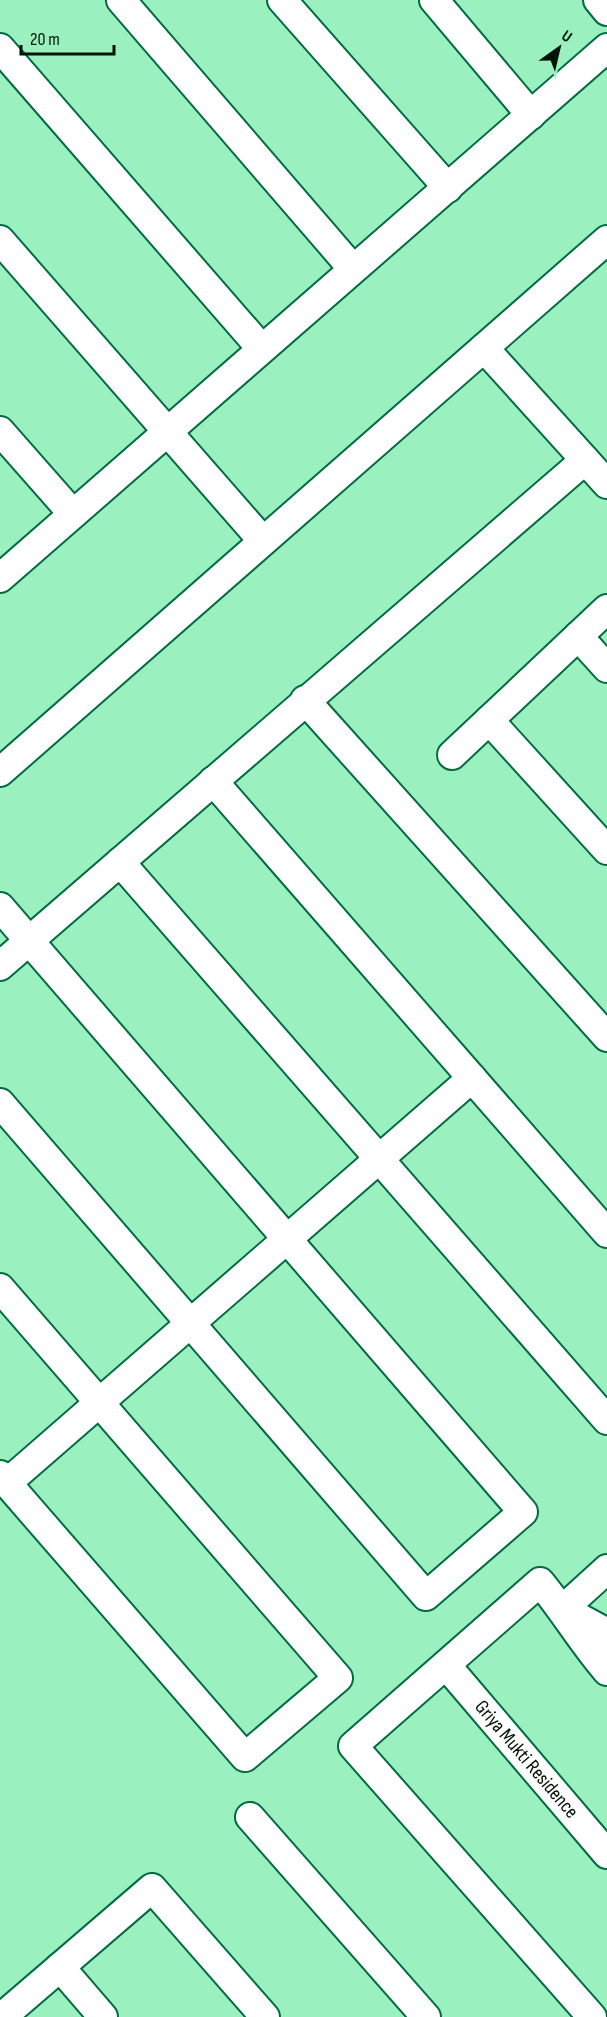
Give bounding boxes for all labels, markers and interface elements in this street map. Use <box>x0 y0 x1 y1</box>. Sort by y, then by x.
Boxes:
scale bar <box>21 18 114 56</box>
north arrow <box>529 18 589 78</box>
text: U <box>558 27 575 47</box>
text: 20 m <box>30 29 60 50</box>
street label: Griya Mukti Residence <box>469 1695 583 1823</box>

